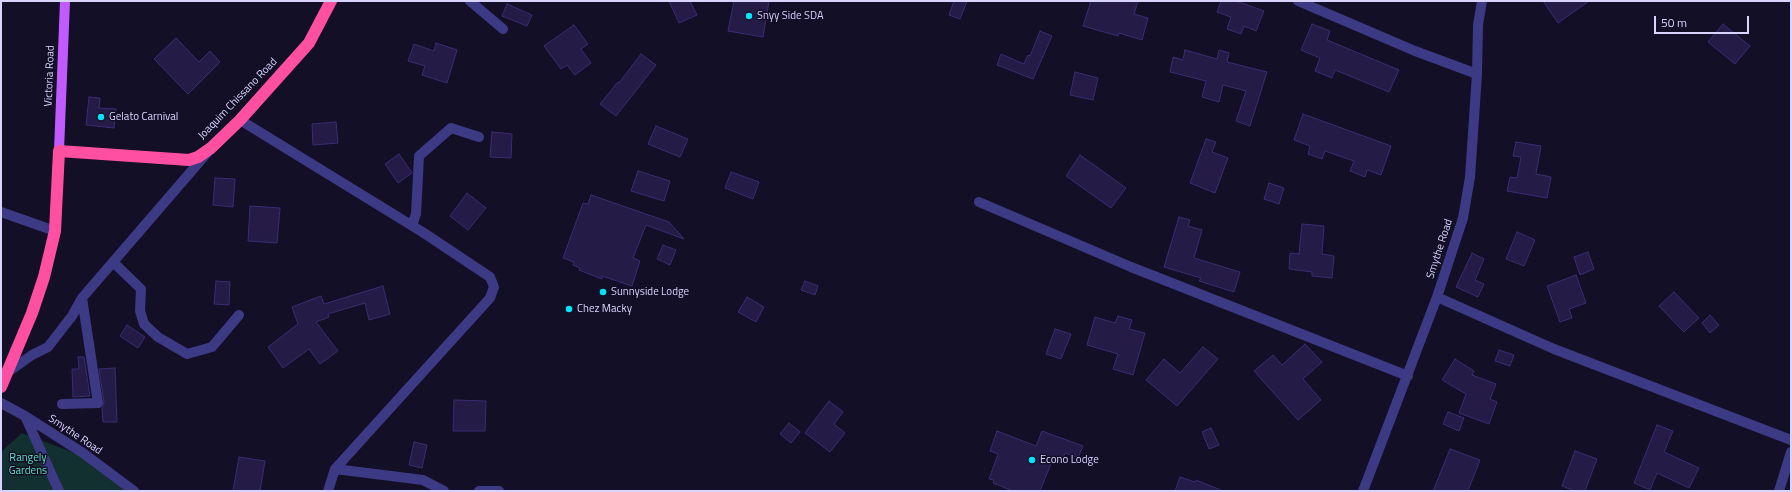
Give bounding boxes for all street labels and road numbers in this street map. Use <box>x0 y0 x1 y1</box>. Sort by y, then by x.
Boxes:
street label: Victoria Road <box>42 45 58 107</box>
street label: Joaquim Chissano Road <box>196 56 280 142</box>
street label: Smythe Road <box>1424 217 1456 281</box>
street label: Smythe Road <box>46 412 104 458</box>

